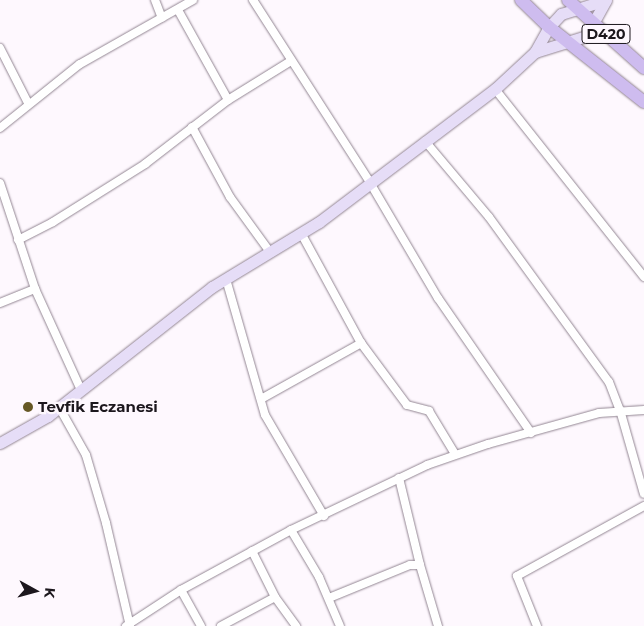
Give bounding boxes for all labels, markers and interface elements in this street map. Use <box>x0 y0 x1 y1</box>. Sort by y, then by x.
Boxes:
road number: D420 <box>581 22 631 46</box>
place label: Tevfik Eczanesi <box>38 398 158 416</box>
marker: Tevfik Eczanesi <box>22 401 34 413</box>
north arrow <box>10 566 60 616</box>
text: K <box>40 587 59 599</box>

